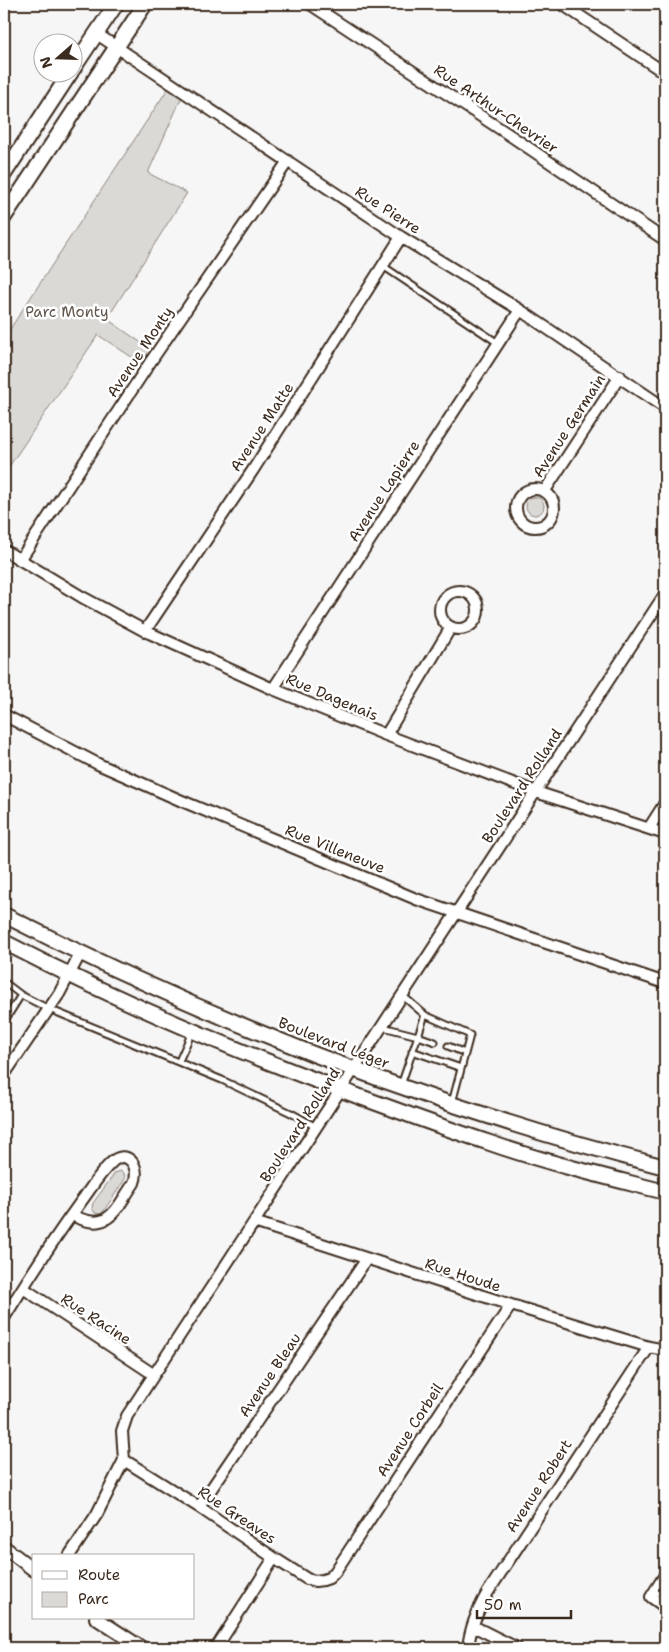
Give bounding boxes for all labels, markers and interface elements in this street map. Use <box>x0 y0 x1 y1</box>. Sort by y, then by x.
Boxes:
north arrow <box>32 32 82 82</box>
text: N <box>35 54 56 71</box>
street label: Rue Arthur-Chevrier <box>430 60 562 158</box>
street label: Rue Pierre <box>351 181 425 239</box>
park label: Parc Monty <box>25 302 109 322</box>
street label: Avenue Monty <box>102 303 178 401</box>
street label: Avenue Germain <box>528 370 610 482</box>
street label: Avenue Matte <box>226 379 298 475</box>
street label: Avenue Lapierre <box>344 436 424 546</box>
street label: Rue Dagenais <box>283 669 381 725</box>
street label: Boulevard Rolland <box>477 724 567 847</box>
street label: Rue Villeneuve <box>282 820 388 878</box>
street label: Boulevard Léger <box>275 1013 393 1073</box>
street label: Boulevard Rolland <box>255 1063 345 1186</box>
street label: Rue Houde <box>423 1253 503 1297</box>
street label: Rue Racine <box>57 1289 135 1349</box>
street label: Avenue Bleau <box>234 1329 306 1421</box>
street label: Avenue Corbeil <box>372 1379 448 1481</box>
street label: Avenue Robert <box>501 1436 577 1536</box>
street label: Rue Greaves <box>194 1481 280 1549</box>
legend <box>32 1554 195 1620</box>
text: Route <box>78 1565 120 1585</box>
scale bar <box>477 1587 570 1619</box>
text: Parc <box>78 1589 109 1609</box>
text: 50 m <box>484 1595 522 1615</box>

